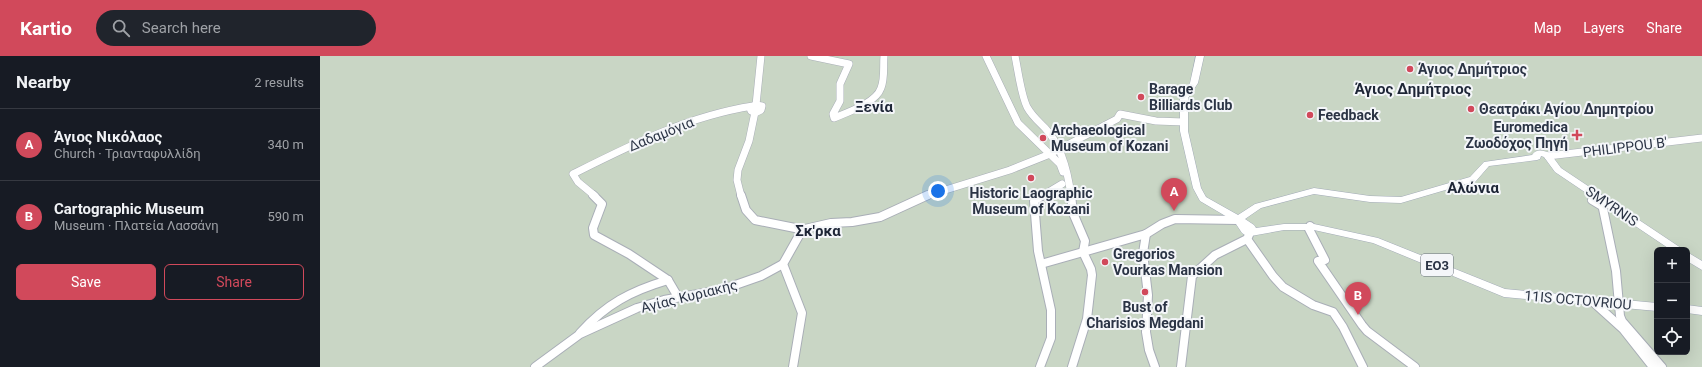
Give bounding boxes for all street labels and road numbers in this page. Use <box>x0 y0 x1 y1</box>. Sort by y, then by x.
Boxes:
street label: Δαδαμόγια <box>626 114 696 154</box>
street label: PHILIPPOU B' <box>1582 134 1668 160</box>
street label: SMYRNIS <box>1583 183 1641 229</box>
road number: ΕΟ3 <box>1421 254 1453 276</box>
street label: Αγίας Κυριακής <box>639 276 739 316</box>
street label: 11IS OCTOVRIOU <box>1524 287 1632 313</box>

